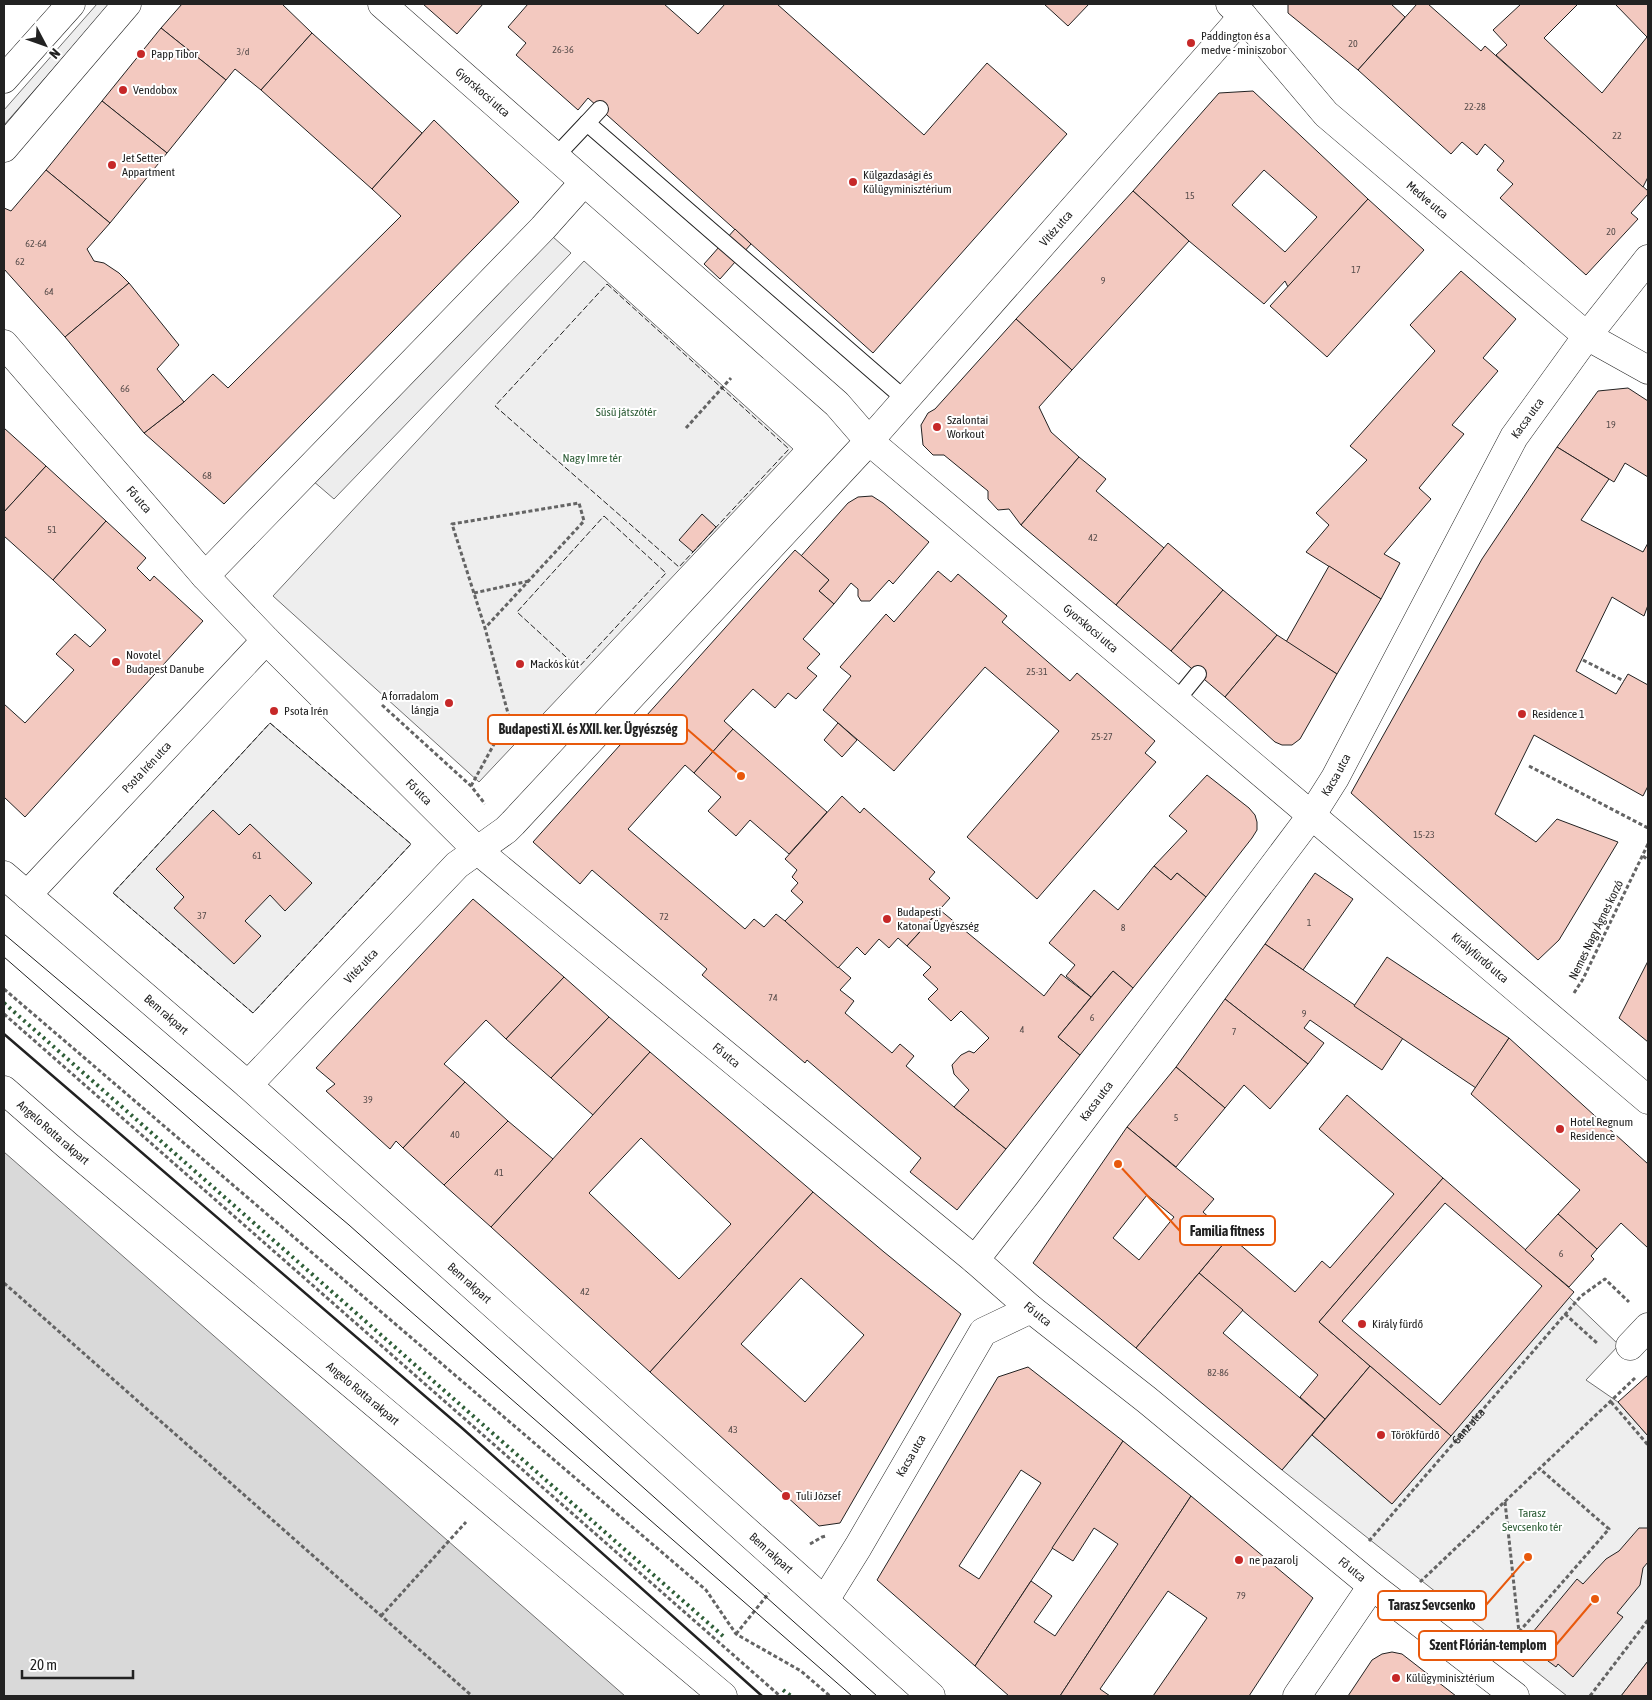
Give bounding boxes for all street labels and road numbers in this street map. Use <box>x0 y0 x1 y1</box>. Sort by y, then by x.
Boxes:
street label: Gyorskocsi utca <box>453 65 513 120</box>
street label: Medve utca <box>1404 178 1451 222</box>
street label: Vitéz utca <box>1037 208 1075 249</box>
street label: Kacsa utca <box>1508 395 1547 441</box>
street label: Fő utca <box>123 483 154 516</box>
street label: Gyorskocsi utca <box>1060 601 1121 656</box>
street label: Psota Irén utca <box>119 739 174 796</box>
street label: Kacsa utca <box>1318 751 1353 799</box>
street label: Fő utca <box>403 776 435 808</box>
street label: Nemes Nagy Ágnes korzó <box>1566 878 1626 982</box>
street label: Királyfürdő utca <box>1449 930 1511 986</box>
street label: Vitéz utca <box>341 946 381 986</box>
street label: Bem rakpart <box>141 992 192 1038</box>
street label: Fő utca <box>710 1040 743 1071</box>
street label: Kacsa utca <box>1077 1078 1116 1124</box>
street label: Angelo Rotta rakpart <box>14 1098 92 1168</box>
street label: Bem rakpart <box>445 1260 495 1307</box>
street label: Fő utca <box>1021 1299 1054 1329</box>
street label: Angelo Rotta rakpart <box>324 1359 402 1428</box>
street label: Ganz utca <box>1449 1405 1488 1447</box>
street label: Kacsa utca <box>893 1432 929 1479</box>
street label: Bem rakpart <box>747 1530 796 1577</box>
street label: Fő utca <box>1336 1554 1368 1585</box>

